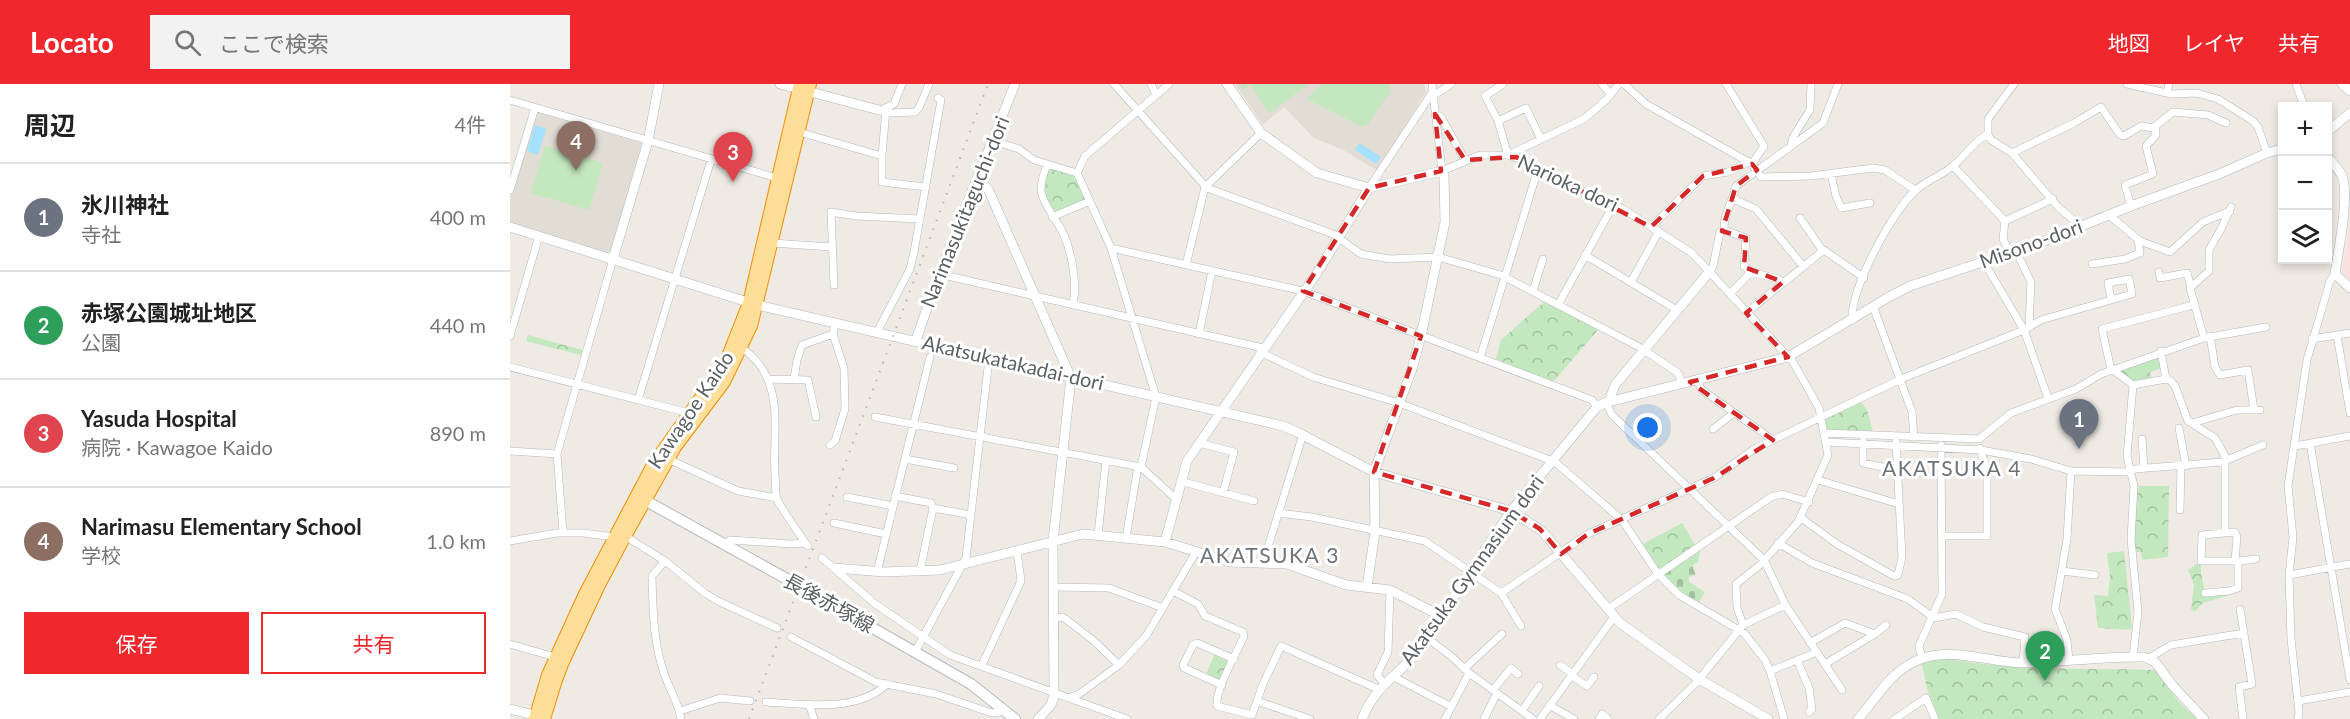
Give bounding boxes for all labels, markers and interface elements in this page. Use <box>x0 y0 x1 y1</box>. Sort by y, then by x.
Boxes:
search box <box>150 15 570 69</box>
text: Locato <box>30 25 114 59</box>
icon: search <box>171 26 204 59</box>
text: ここで検索 <box>219 30 329 57</box>
text: 地図 <box>2108 30 2150 55</box>
text: レイヤ <box>2183 30 2245 55</box>
text: 共有 <box>2278 30 2320 55</box>
map controls <box>2278 102 2332 264</box>
button: + <box>2278 102 2332 156</box>
text: 周辺 <box>24 109 76 141</box>
text: 4件 <box>454 112 486 136</box>
street label: Narimasukitaguchi-dori <box>915 112 1013 311</box>
pin: 4 <box>556 122 596 171</box>
pin: 3 <box>714 132 752 182</box>
street label: Narioka dori <box>1514 148 1623 216</box>
button: − <box>2278 156 2332 210</box>
text: 氷川神社 <box>81 191 169 218</box>
text: 1 <box>38 205 49 229</box>
text: 400 m <box>430 205 486 229</box>
button: layers <box>2278 210 2332 264</box>
street label: Misono-dori <box>1976 213 2085 273</box>
text: 寺社 <box>81 222 121 246</box>
text: 赤塚公園城址地区 <box>81 299 257 326</box>
text: 2 <box>38 313 49 337</box>
text: 440 m <box>430 313 486 337</box>
street label: Akatsukatakadai-dori <box>920 329 1106 395</box>
text: 公園 <box>81 330 121 354</box>
street label: Kawagoe Kaido <box>642 346 738 473</box>
pin: 1 <box>2060 400 2098 449</box>
text: Yasuda Hospital <box>81 405 237 432</box>
your location <box>1633 413 1662 442</box>
text: 3 <box>38 421 49 445</box>
text: 890 m <box>430 421 486 445</box>
text: 病院 · Kawagoe Kaido <box>81 435 273 459</box>
district label: AKATSUKA 4 <box>1882 455 2022 480</box>
street label: Akatsuka Gymnasium dori <box>1394 470 1548 669</box>
text: Narimasu Elementary School <box>81 513 362 540</box>
text: 4 <box>38 529 49 553</box>
text: 1.0 km <box>426 529 486 553</box>
district label: AKATSUKA 3 <box>1200 542 1340 567</box>
text: 学校 <box>81 543 121 567</box>
street label: 長後赤塚線 <box>780 567 879 637</box>
button: 保存 <box>24 612 249 674</box>
button: 共有 <box>261 612 486 674</box>
pin: 2 <box>2026 632 2065 681</box>

